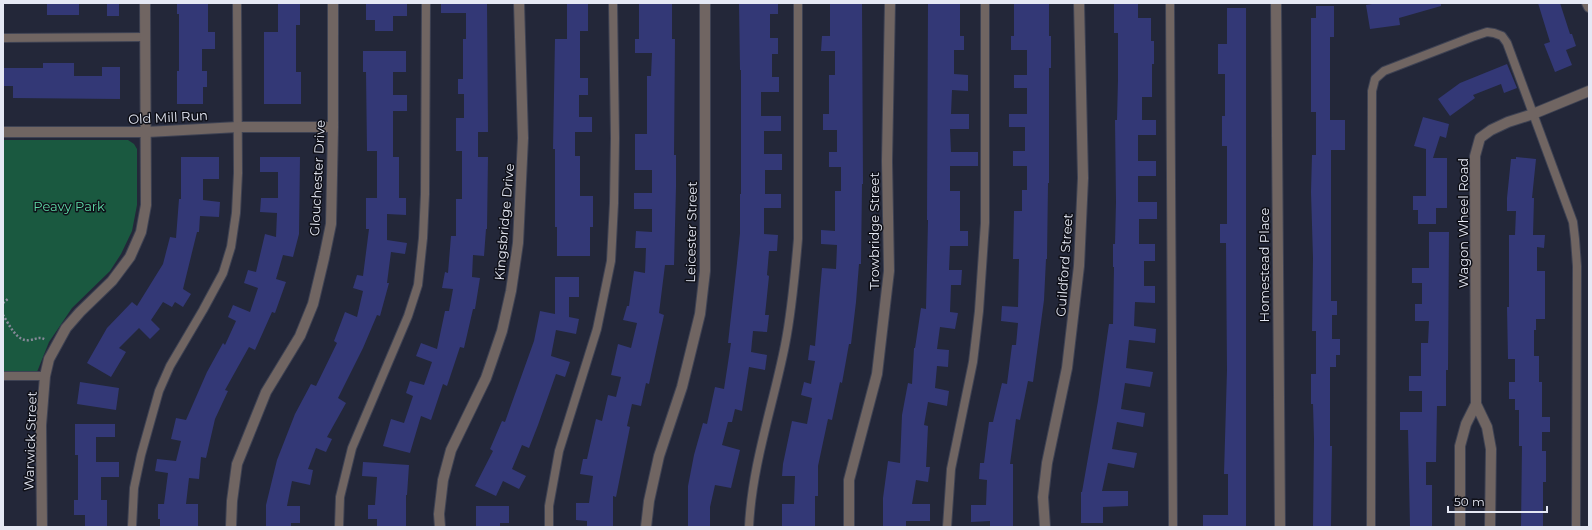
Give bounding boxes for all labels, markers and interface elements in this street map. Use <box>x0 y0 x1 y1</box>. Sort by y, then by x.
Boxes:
street label: Old Mill Run <box>128 107 208 127</box>
street label: Glouchester Drive <box>306 119 328 236</box>
street label: Wagon Wheel Road <box>1455 158 1471 288</box>
street label: Kingsbridge Drive <box>491 163 517 281</box>
street label: Trowbridge Street <box>866 172 882 290</box>
street label: Leicester Street <box>682 181 700 283</box>
park label: Peavy Park <box>33 198 105 214</box>
street label: Homestead Place <box>1256 207 1272 322</box>
street label: Guildford Street <box>1052 213 1076 317</box>
street label: Warwick Street <box>20 391 40 491</box>
scale bar <box>1448 488 1547 514</box>
text: 50 m <box>1454 494 1485 509</box>

